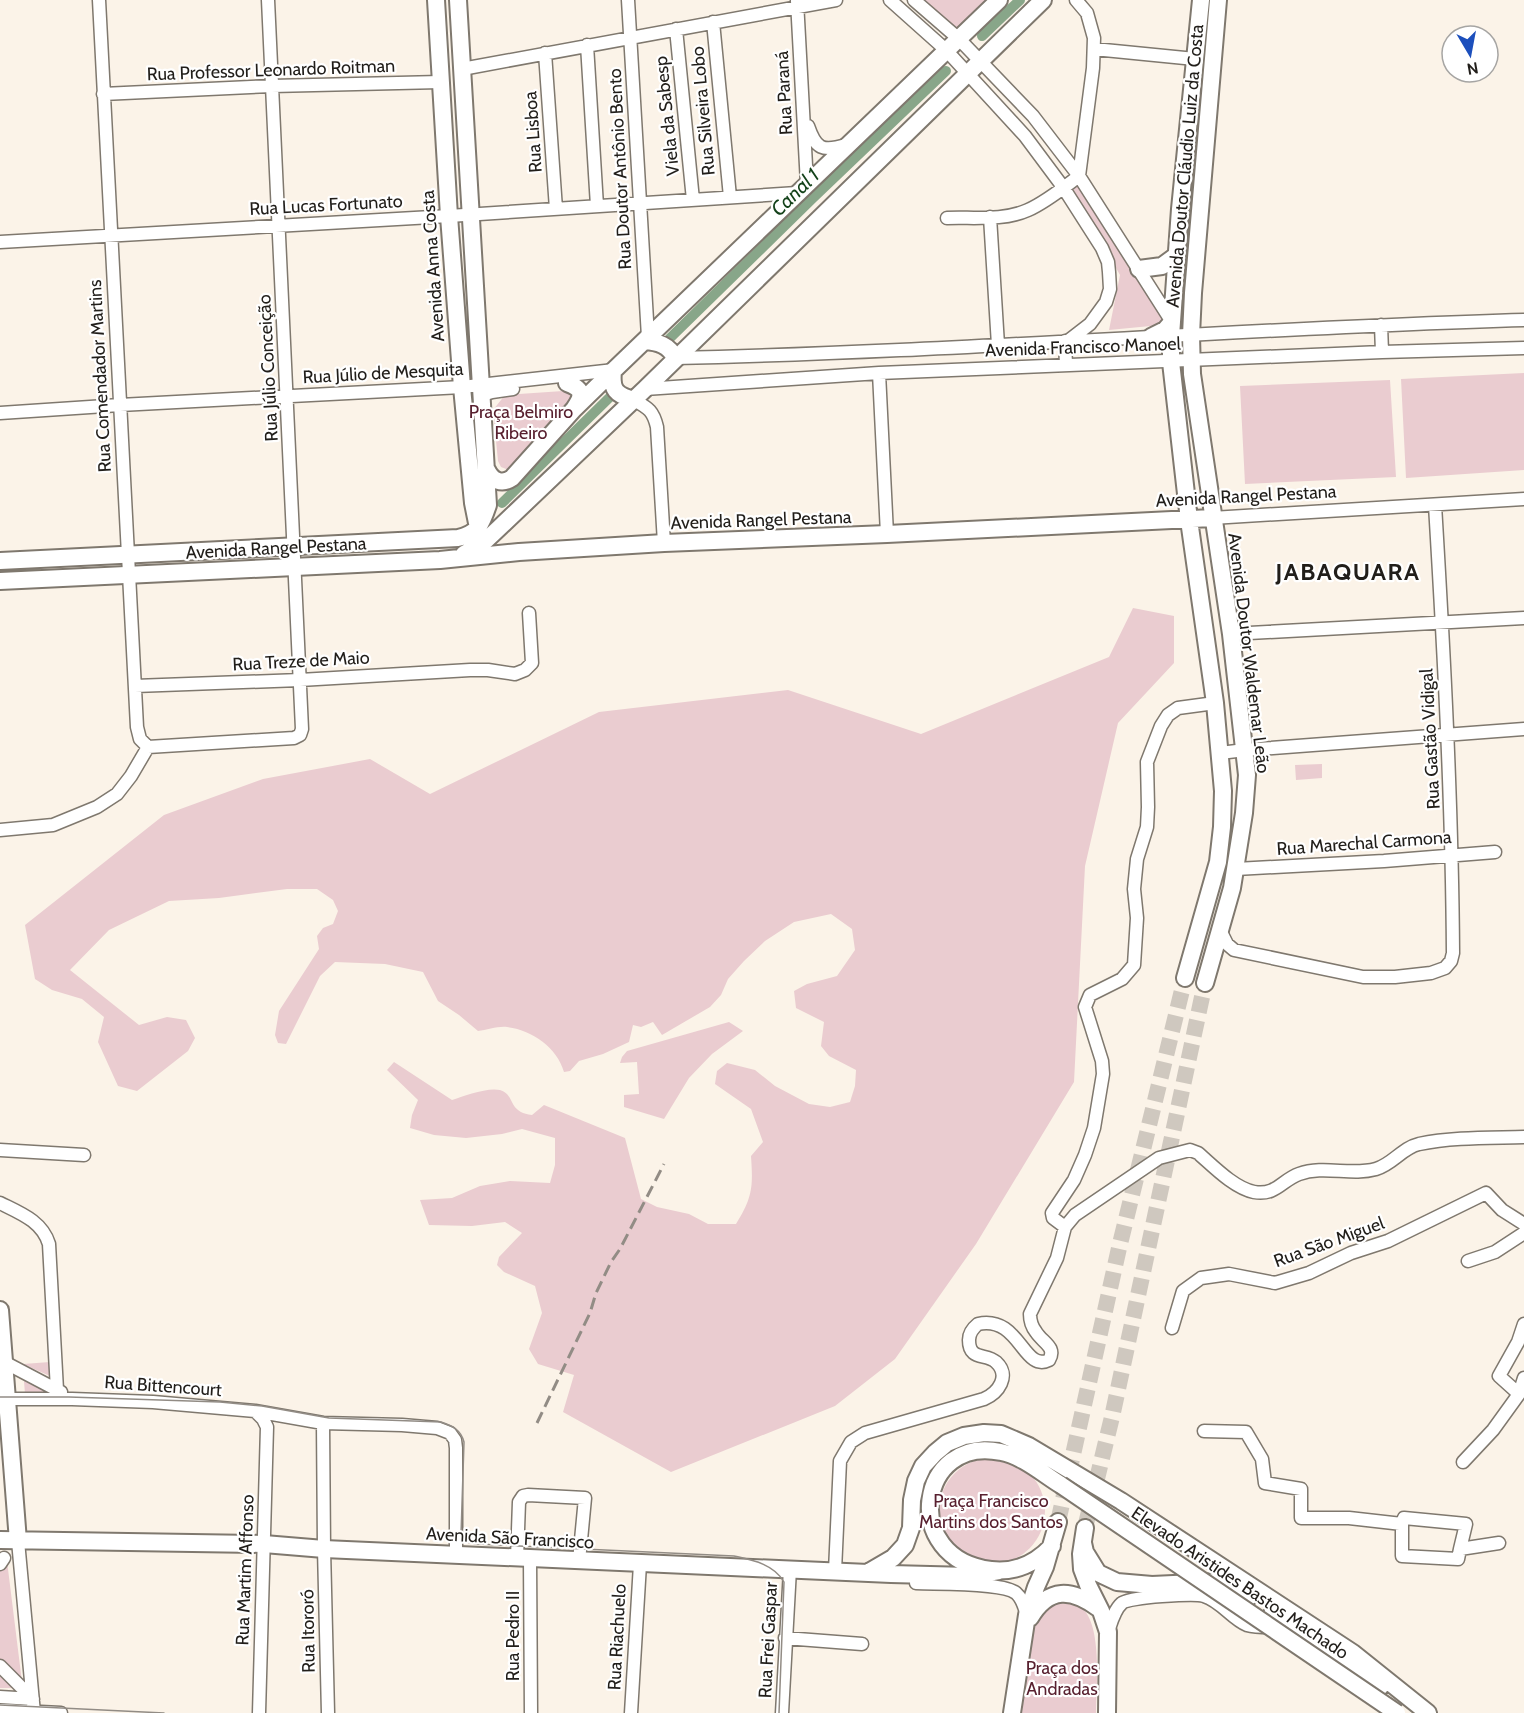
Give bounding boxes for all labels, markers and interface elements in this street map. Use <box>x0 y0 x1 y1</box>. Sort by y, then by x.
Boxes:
street label: Avenida Doutor Cláudio Luiz da Costa <box>1162 23 1208 309</box>
north arrow <box>1440 24 1500 84</box>
street label: Rua Silveira Lobo <box>686 45 720 177</box>
street label: Rua Paraná <box>771 50 797 136</box>
street label: Rua Professor Leonardo Roitman <box>146 55 396 85</box>
street label: Viela da Sabesp <box>650 55 684 177</box>
text: N <box>1465 58 1480 79</box>
street label: Rua Doutor Antônio Bento <box>604 68 636 270</box>
street label: Rua Lisboa <box>519 90 547 173</box>
water label: Canal 1 <box>766 163 824 221</box>
street label: Avenida Anna Costa <box>417 189 449 342</box>
street label: Rua Lucas Fortunato <box>249 190 403 220</box>
street label: Rua Comendador Martins <box>84 279 116 473</box>
street label: Rua Júlio Conceição <box>253 294 283 442</box>
street label: Avenida Francisco Manoel <box>985 333 1182 361</box>
street label: Rua Júlio de Mesquita <box>302 358 464 388</box>
park label: Praça Belmiro Ribeiro <box>469 401 573 444</box>
street label: Avenida Rangel Pestana <box>1155 480 1337 512</box>
street label: Avenida Rangel Pestana <box>670 506 852 534</box>
street label: Avenida Rangel Pestana <box>185 532 367 564</box>
street label: Avenida Doutor Waldemar Leão <box>1223 532 1275 775</box>
district label: JABAQUARA <box>1274 557 1421 586</box>
street label: Rua Treze de Maio <box>232 646 370 676</box>
street label: Rua Gastão Vidigal <box>1415 667 1445 810</box>
street label: Rua Marechal Carmona <box>1276 826 1453 860</box>
street label: Rua São Miguel <box>1271 1212 1388 1272</box>
street label: Rua Bittencourt <box>104 1371 222 1401</box>
park label: Praça Francisco Martins dos Santos <box>919 1490 1063 1533</box>
street label: Rua Martim Affonso <box>231 1494 259 1646</box>
street label: Elevado Aristides Bastos Machado <box>1127 1502 1353 1664</box>
street label: Avenida São Francisco <box>425 1523 595 1553</box>
street label: Rua Frei Gaspar <box>754 1581 782 1699</box>
street label: Rua Riachuelo <box>603 1583 631 1691</box>
street label: Rua Itororó <box>296 1589 320 1673</box>
street label: Rua Pedro II <box>502 1591 524 1681</box>
park label: Praça dos Andradas <box>1026 1657 1098 1700</box>

